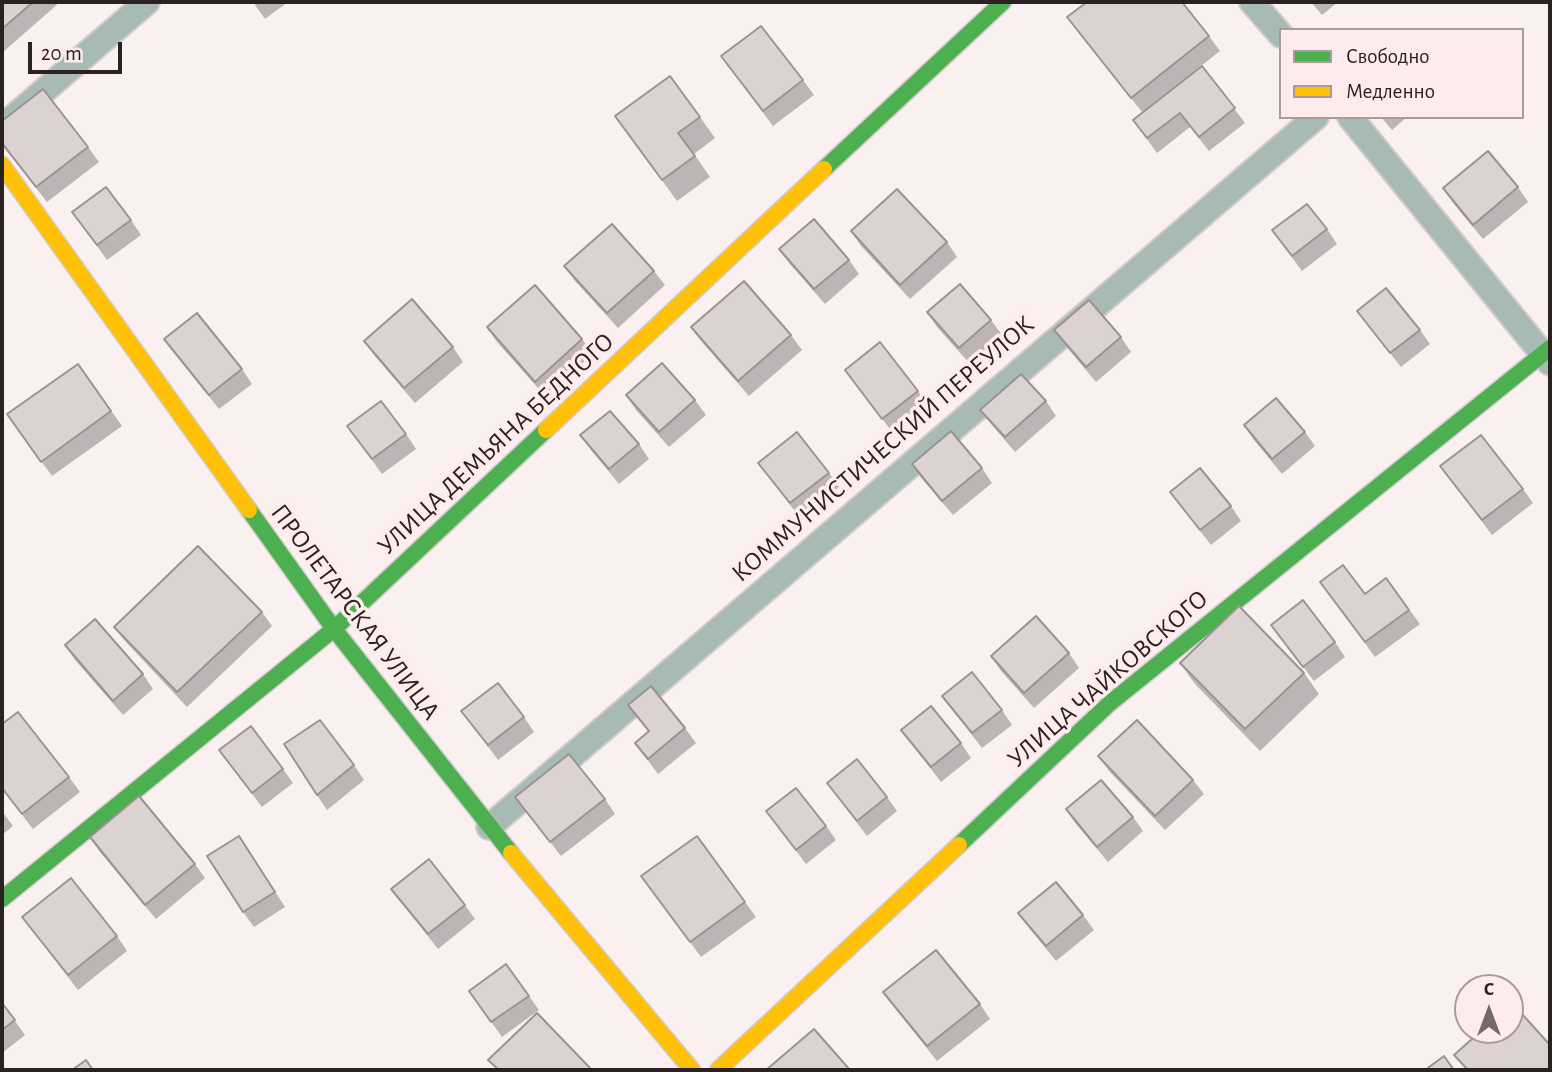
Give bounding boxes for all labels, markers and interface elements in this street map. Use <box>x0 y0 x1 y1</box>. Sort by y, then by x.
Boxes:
scale bar <box>32 28 126 72</box>
legend <box>1279 28 1524 119</box>
text: 20 m <box>41 43 82 64</box>
text: Свободно <box>1346 46 1430 67</box>
text: Медленно <box>1346 81 1435 102</box>
street label: КОММУНИСТИЧЕСКИЙ ПЕРЕУЛОК <box>725 309 1041 589</box>
street label: УЛИЦА ДЕМЬЯНА БЕДНОГО <box>371 326 621 562</box>
street label: ПРОЛЕТАРСКАЯ УЛИЦА <box>264 498 446 726</box>
street label: УЛИЦА ЧАЙКОВСКОГО <box>1001 583 1215 775</box>
north arrow <box>1454 974 1524 1044</box>
text: С <box>1484 980 1494 999</box>

